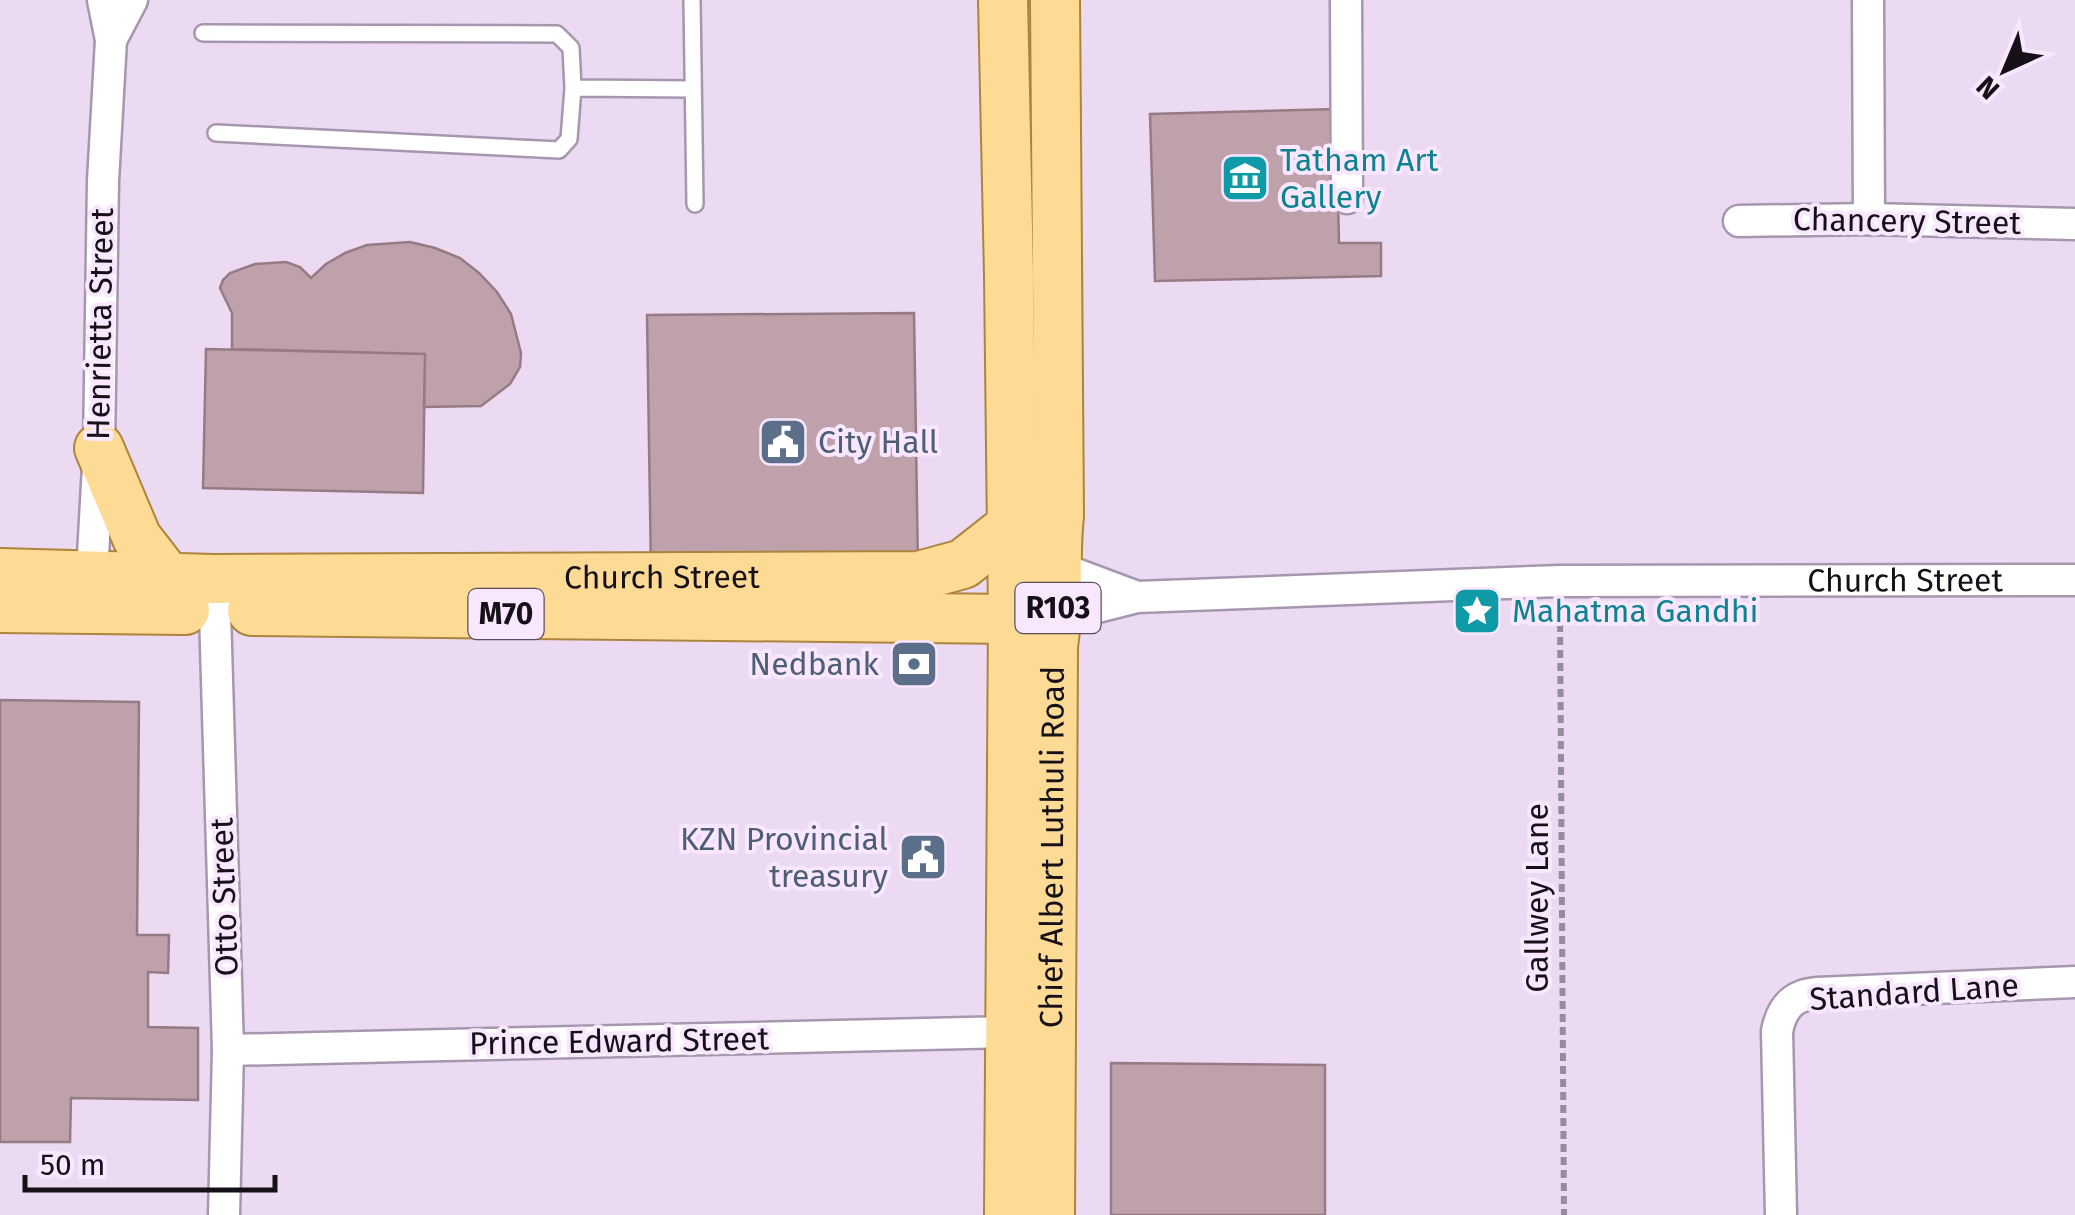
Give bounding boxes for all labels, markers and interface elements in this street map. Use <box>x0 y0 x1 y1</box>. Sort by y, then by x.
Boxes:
north arrow <box>1955 20 2055 120</box>
text: N <box>1970 69 2006 106</box>
place label: Tatham Art Gallery <box>1280 141 1439 216</box>
museum icon: Tatham Art Gallery <box>1219 152 1271 204</box>
street label: Chancery Street <box>1793 200 2022 242</box>
street label: Henrietta Street <box>79 207 121 440</box>
public building icon: City Hall <box>757 416 809 468</box>
place label: City Hall <box>818 423 938 461</box>
street label: Church Street <box>564 558 760 597</box>
street label: Church Street <box>1807 561 2004 600</box>
road number: R103 <box>1016 583 1100 633</box>
place icon: Mahatma Gandhi <box>1451 585 1503 637</box>
road number: M70 <box>468 589 544 639</box>
place label: Mahatma Gandhi <box>1512 592 1759 630</box>
bank icon: Nedbank <box>888 638 940 690</box>
place label: Nedbank <box>749 645 880 683</box>
street label: Chief Albert Luthuli Road <box>1032 666 1072 1028</box>
street label: Gallwey Lane <box>1518 803 1556 993</box>
street label: Otto Street <box>202 817 246 977</box>
place label: KZN Provincial treasury <box>680 820 888 895</box>
public building icon: KZN Provincial treasury <box>897 831 949 883</box>
street label: Standard Lane <box>1808 966 2020 1018</box>
street label: Prince Edward Street <box>469 1019 770 1063</box>
scale bar <box>25 1130 275 1192</box>
text: 50 m <box>40 1147 105 1183</box>

